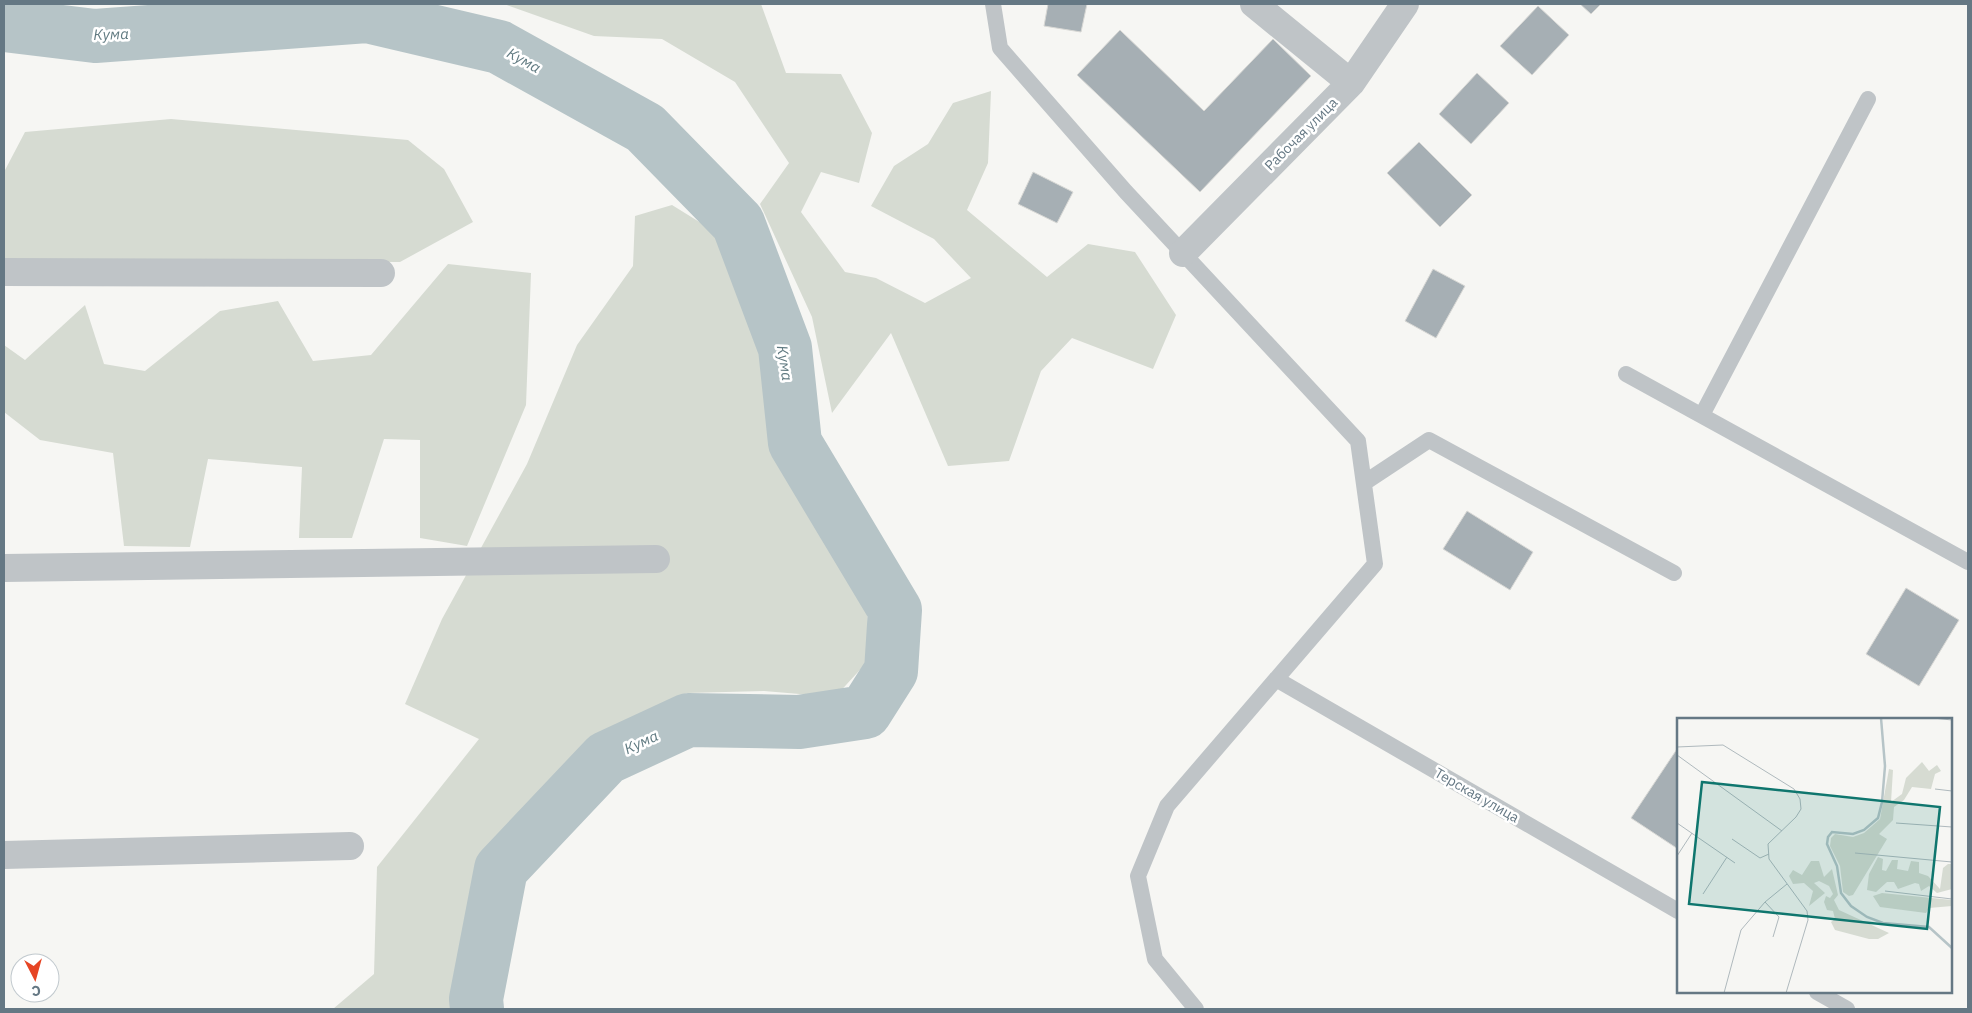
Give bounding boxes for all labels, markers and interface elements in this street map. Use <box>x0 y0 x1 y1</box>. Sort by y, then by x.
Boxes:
water label: Кума <box>93 24 129 44</box>
water label: Кума <box>504 43 544 77</box>
street label: Рабочая улица <box>1261 93 1342 174</box>
water label: Кума <box>773 344 797 382</box>
inset map <box>1677 718 1952 993</box>
water label: Кума <box>621 726 661 758</box>
street label: Терская улица <box>1432 764 1523 827</box>
north arrow <box>10 953 60 1003</box>
text: С <box>31 982 42 1000</box>

